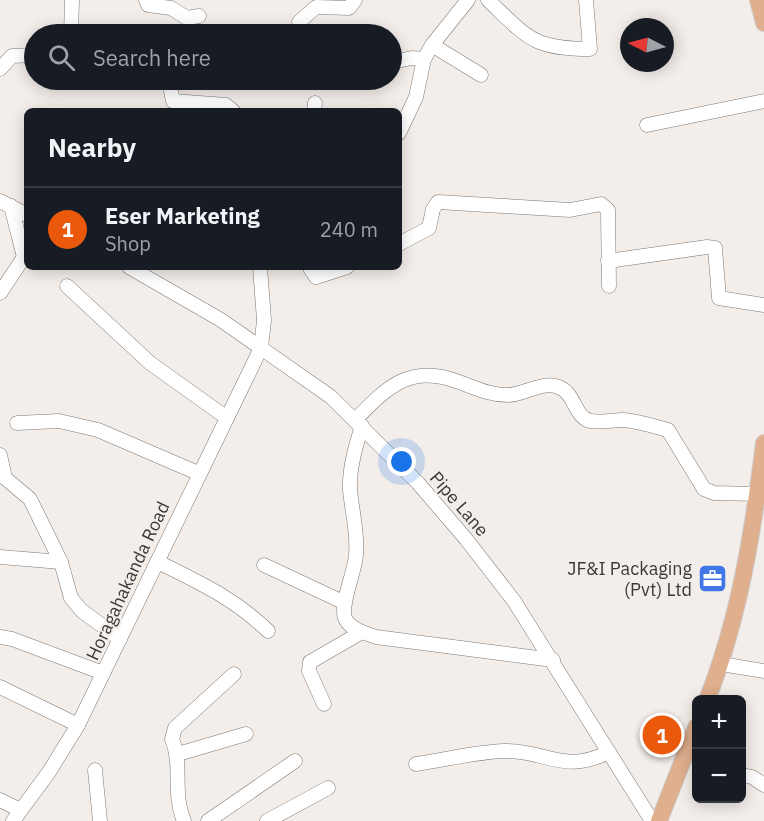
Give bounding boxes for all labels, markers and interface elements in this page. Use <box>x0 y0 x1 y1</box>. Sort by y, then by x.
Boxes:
north arrow <box>620 18 674 72</box>
search box <box>24 24 402 90</box>
icon: search <box>45 41 78 74</box>
text: Search here <box>93 43 211 72</box>
text: Nearby <box>48 130 136 164</box>
text: Eser Marketing <box>105 201 260 230</box>
text: 1 <box>62 216 74 243</box>
text: 240 m <box>320 216 378 243</box>
text: Shop <box>105 230 151 257</box>
your location <box>387 447 416 476</box>
street label: Pipe Lane <box>425 466 494 541</box>
street label: Horagahakanda Road <box>81 498 174 664</box>
place label: JF&I Packaging (Pvt) Ltd <box>567 557 692 601</box>
office icon: JF&I Packaging (Pvt) Ltd <box>697 563 729 595</box>
map controls <box>692 695 746 803</box>
button: + <box>692 695 746 749</box>
pin: 1 <box>642 712 682 758</box>
button: − <box>692 749 746 803</box>

